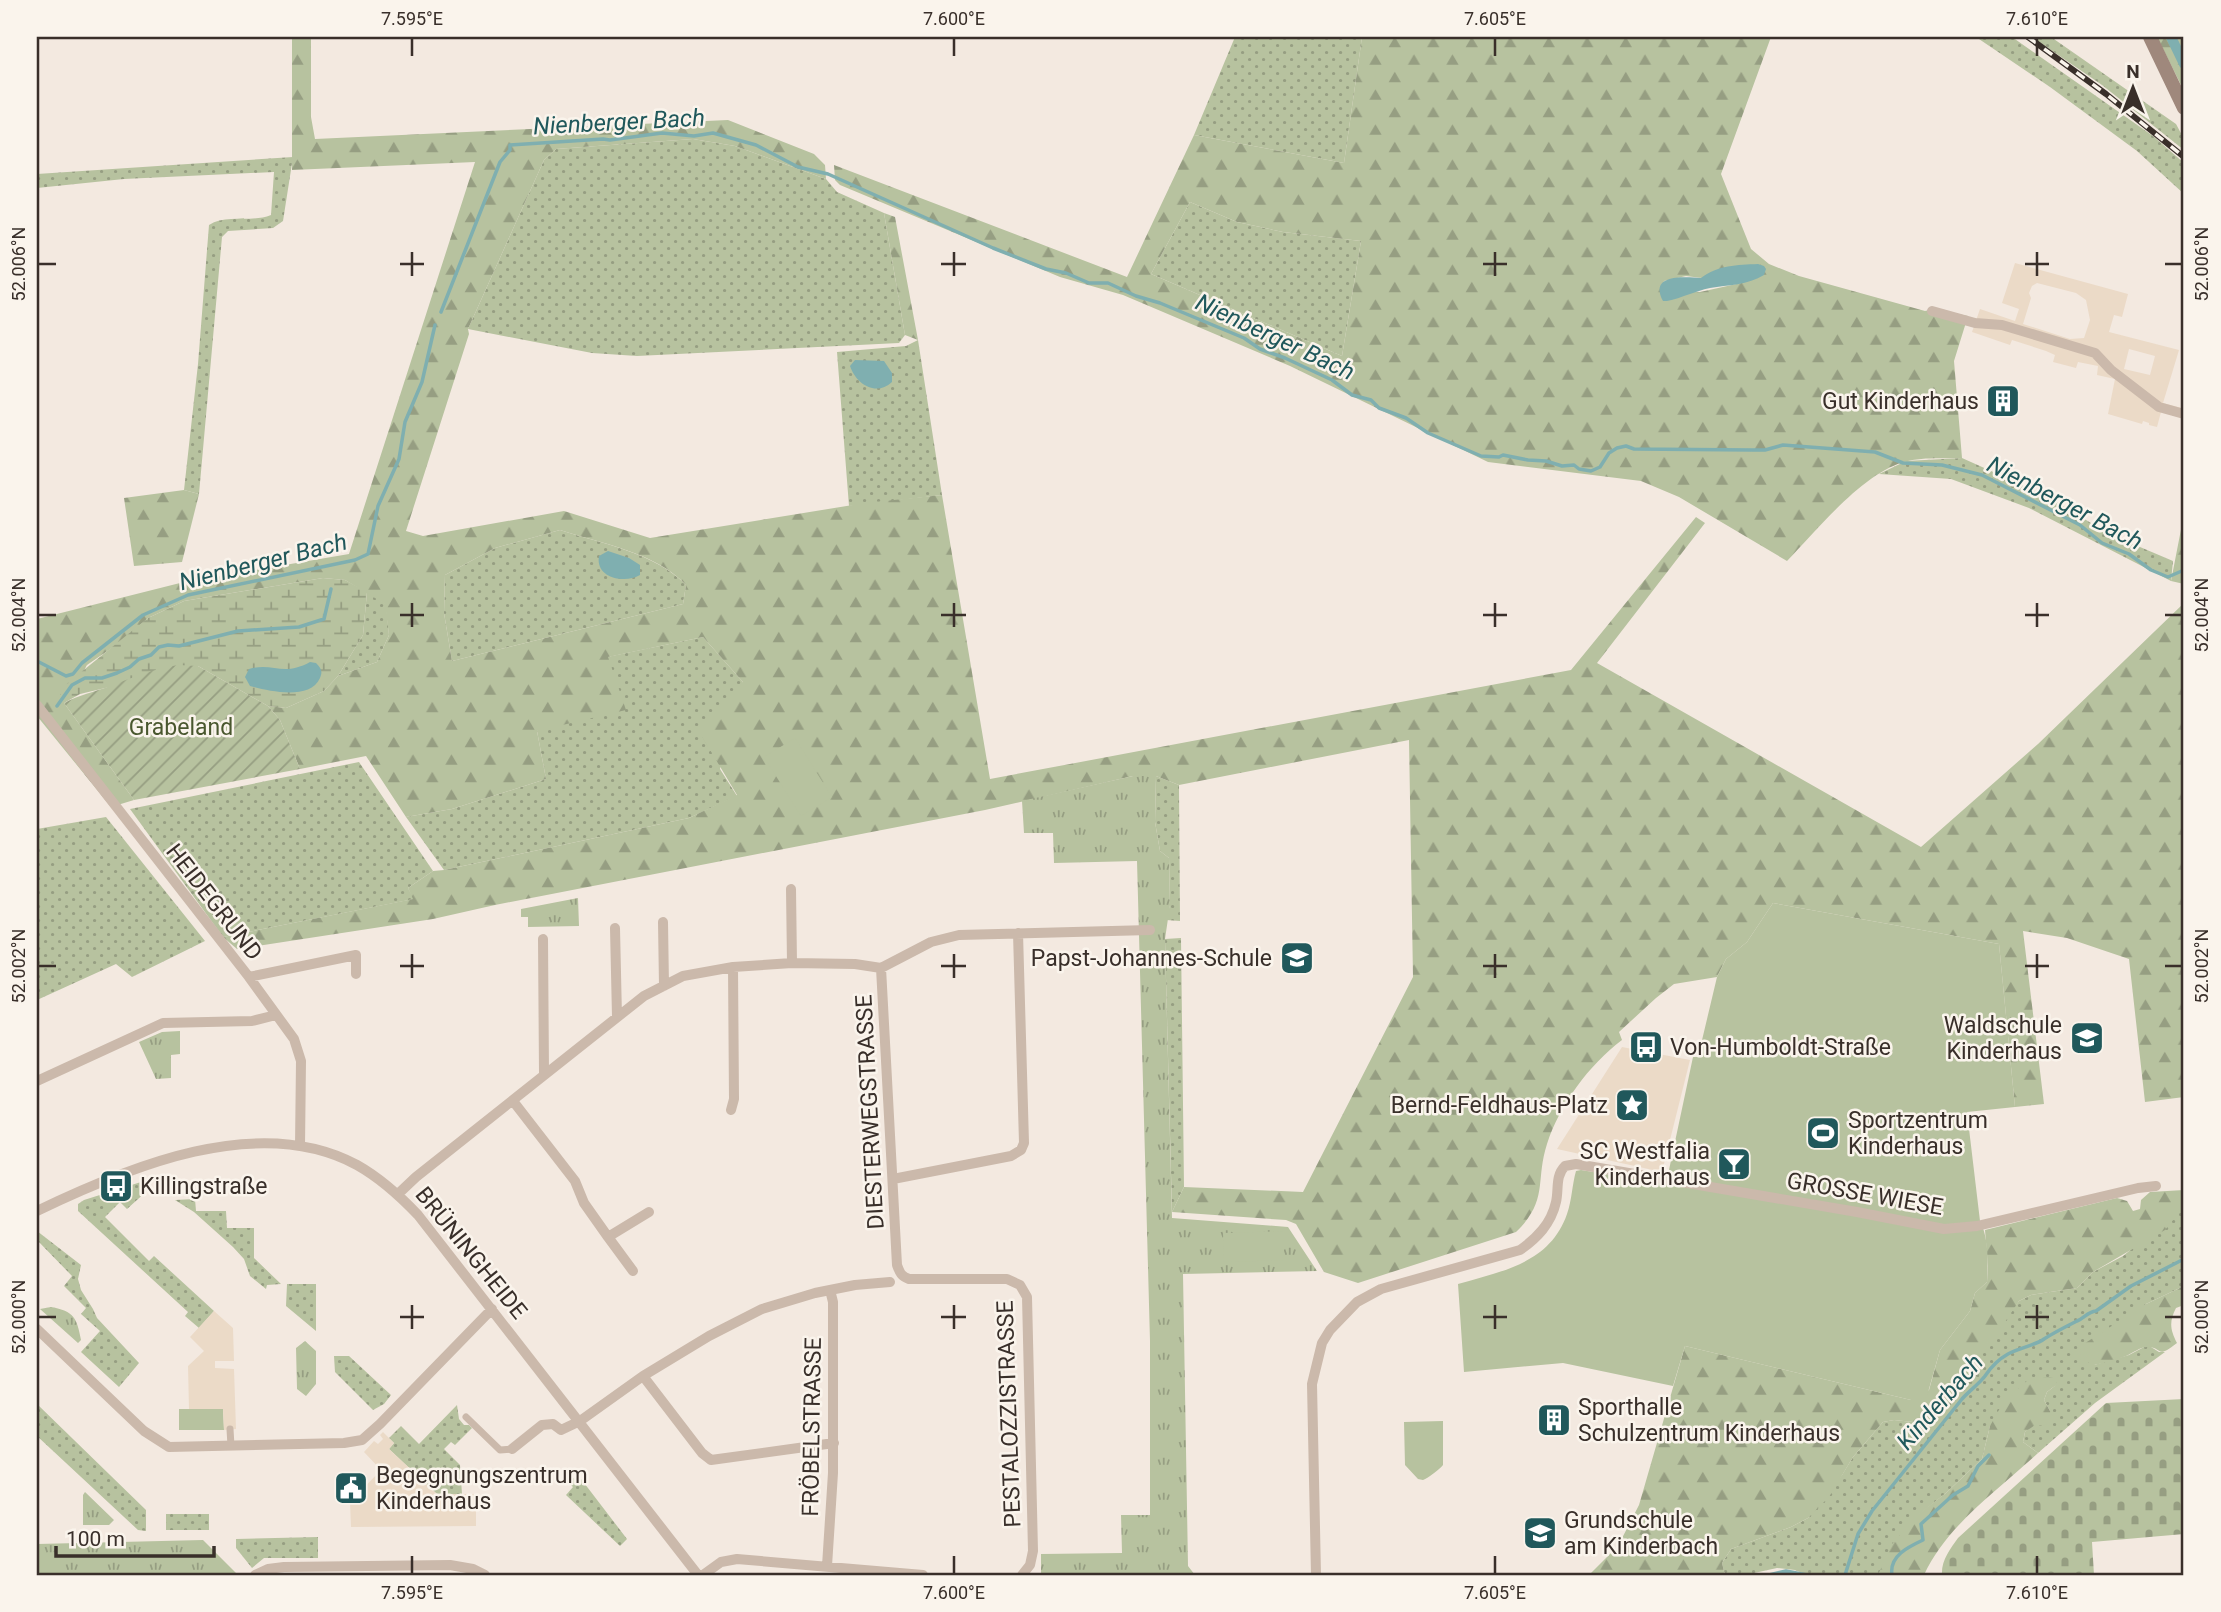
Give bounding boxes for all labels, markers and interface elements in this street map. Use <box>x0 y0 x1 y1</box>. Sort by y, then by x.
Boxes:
text: 7.595°E <box>381 8 443 29</box>
text: 7.600°E <box>923 8 985 29</box>
text: 7.605°E <box>1464 8 1526 29</box>
text: 7.610°E <box>2006 8 2068 29</box>
north arrow <box>2098 52 2168 122</box>
text: N <box>2126 60 2140 83</box>
water label: Nienberger Bach <box>532 104 706 140</box>
text: 52.006°N <box>8 227 29 301</box>
text: 52.006°N <box>2191 227 2212 301</box>
water label: Nienberger Bach <box>1191 288 1359 386</box>
building icon: Gut Kinderhaus <box>1984 382 2022 420</box>
place label: Gut Kinderhaus <box>1822 388 1979 415</box>
water label: Nienberger Bach <box>1983 450 2147 556</box>
water label: Nienberger Bach <box>176 528 350 596</box>
text: 52.004°N <box>8 578 29 652</box>
text: 52.004°N <box>2191 578 2212 652</box>
park label: Grabeland <box>129 714 233 741</box>
street label: HEIDEGRUND <box>160 838 268 966</box>
text: 52.002°N <box>8 929 29 1003</box>
text: 52.002°N <box>2191 929 2212 1003</box>
school or university icon: Papst-Johannes-Schule <box>1278 939 1316 977</box>
place label: Papst-Johannes-Schule <box>1031 945 1272 972</box>
street label: DIESTERWEGSTRASSE <box>850 994 890 1230</box>
place label: Waldschule Kinderhaus <box>1944 1012 2062 1065</box>
school or university icon: Waldschule Kinderhaus <box>2068 1019 2106 1057</box>
bus stop icon: Von-Humboldt-Straße <box>1627 1028 1665 1066</box>
place label: Von-Humboldt-Straße <box>1670 1034 1891 1061</box>
place icon: Bernd-Feldhaus-Platz <box>1613 1086 1651 1124</box>
place label: Bernd-Feldhaus-Platz <box>1391 1092 1608 1119</box>
place label: Sportzentrum Kinderhaus <box>1848 1107 1988 1160</box>
sports icon: Sportzentrum Kinderhaus <box>1804 1114 1842 1152</box>
place label: SC Westfalia Kinderhaus <box>1580 1138 1710 1191</box>
bar icon: SC Westfalia Kinderhaus <box>1715 1145 1753 1183</box>
bus stop icon: Killingstraße <box>97 1167 135 1205</box>
street label: GROSSE WIESE <box>1785 1167 1945 1221</box>
place label: Killingstraße <box>140 1173 268 1200</box>
street label: BRÜNINGHEIDE <box>410 1181 533 1324</box>
text: 52.000°N <box>8 1280 29 1354</box>
text: 52.000°N <box>2191 1280 2212 1354</box>
street label: PESTALOZZISTRASSE <box>992 1300 1026 1528</box>
street label: FRÖBELSTRASSE <box>796 1337 827 1517</box>
water label: Kinderbach <box>1891 1349 1989 1455</box>
place label: Sporthalle Schulzentrum Kinderhaus <box>1578 1394 1840 1447</box>
building icon: Sporthalle Schulzentrum Kinderhaus <box>1535 1401 1573 1439</box>
place label: Begegnungszentrum Kinderhaus <box>376 1462 588 1515</box>
public building icon: Begegnungszentrum Kinderhaus <box>332 1469 370 1507</box>
place label: Grundschule am Kinderbach <box>1564 1507 1718 1560</box>
scale bar <box>56 1514 214 1558</box>
school or university icon: Grundschule am Kinderbach <box>1521 1514 1559 1552</box>
text: 100 m <box>66 1527 125 1551</box>
text: 7.595°E <box>381 1582 443 1603</box>
text: 7.600°E <box>923 1582 985 1603</box>
text: 7.605°E <box>1464 1582 1526 1603</box>
text: 7.610°E <box>2006 1582 2068 1603</box>

